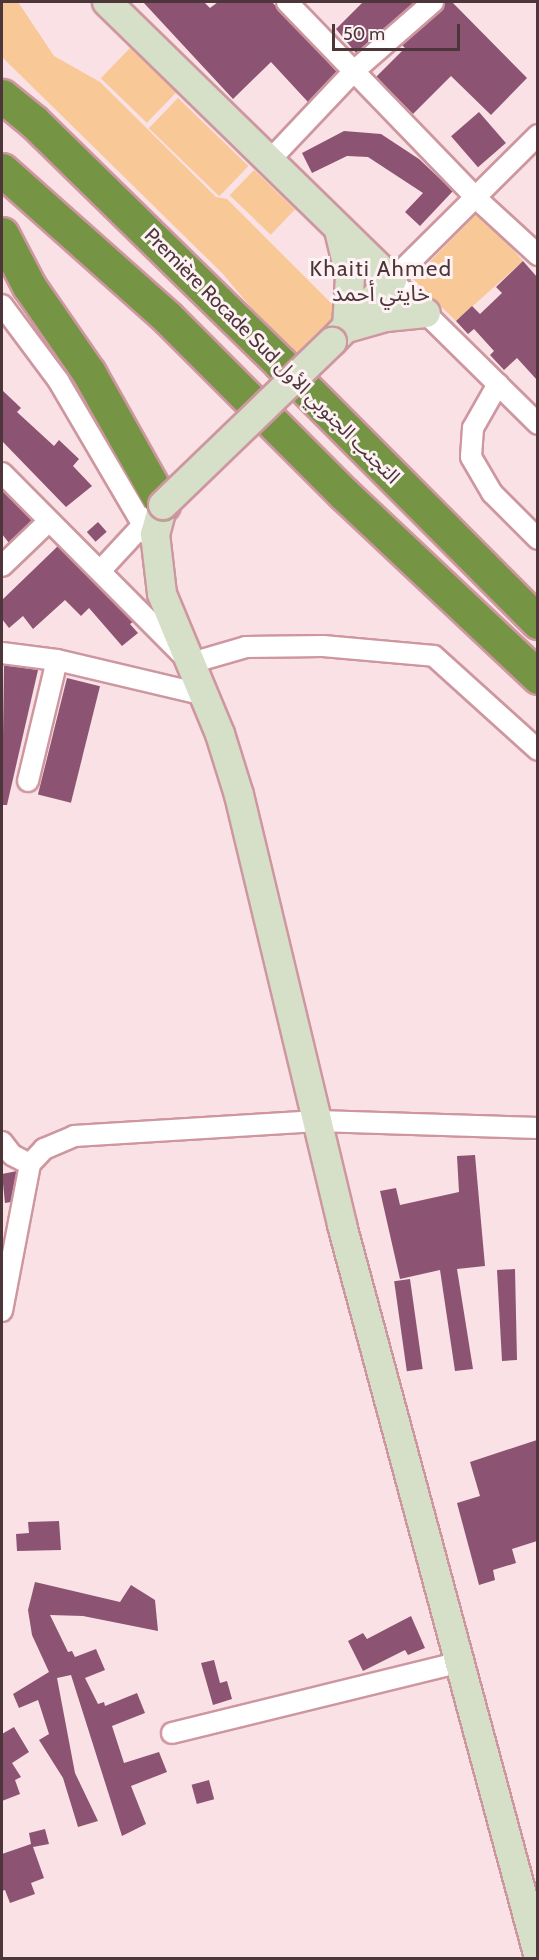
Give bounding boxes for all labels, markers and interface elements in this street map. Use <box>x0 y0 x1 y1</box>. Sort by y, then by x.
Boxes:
scale bar <box>335 12 462 50</box>
text: 50 m <box>343 23 385 45</box>
street label: Première Rocade Sud التجنب الجنوبي الأول <box>139 223 405 489</box>
district label: Khaiti Ahmed خايتي أحمد <box>310 255 452 306</box>

